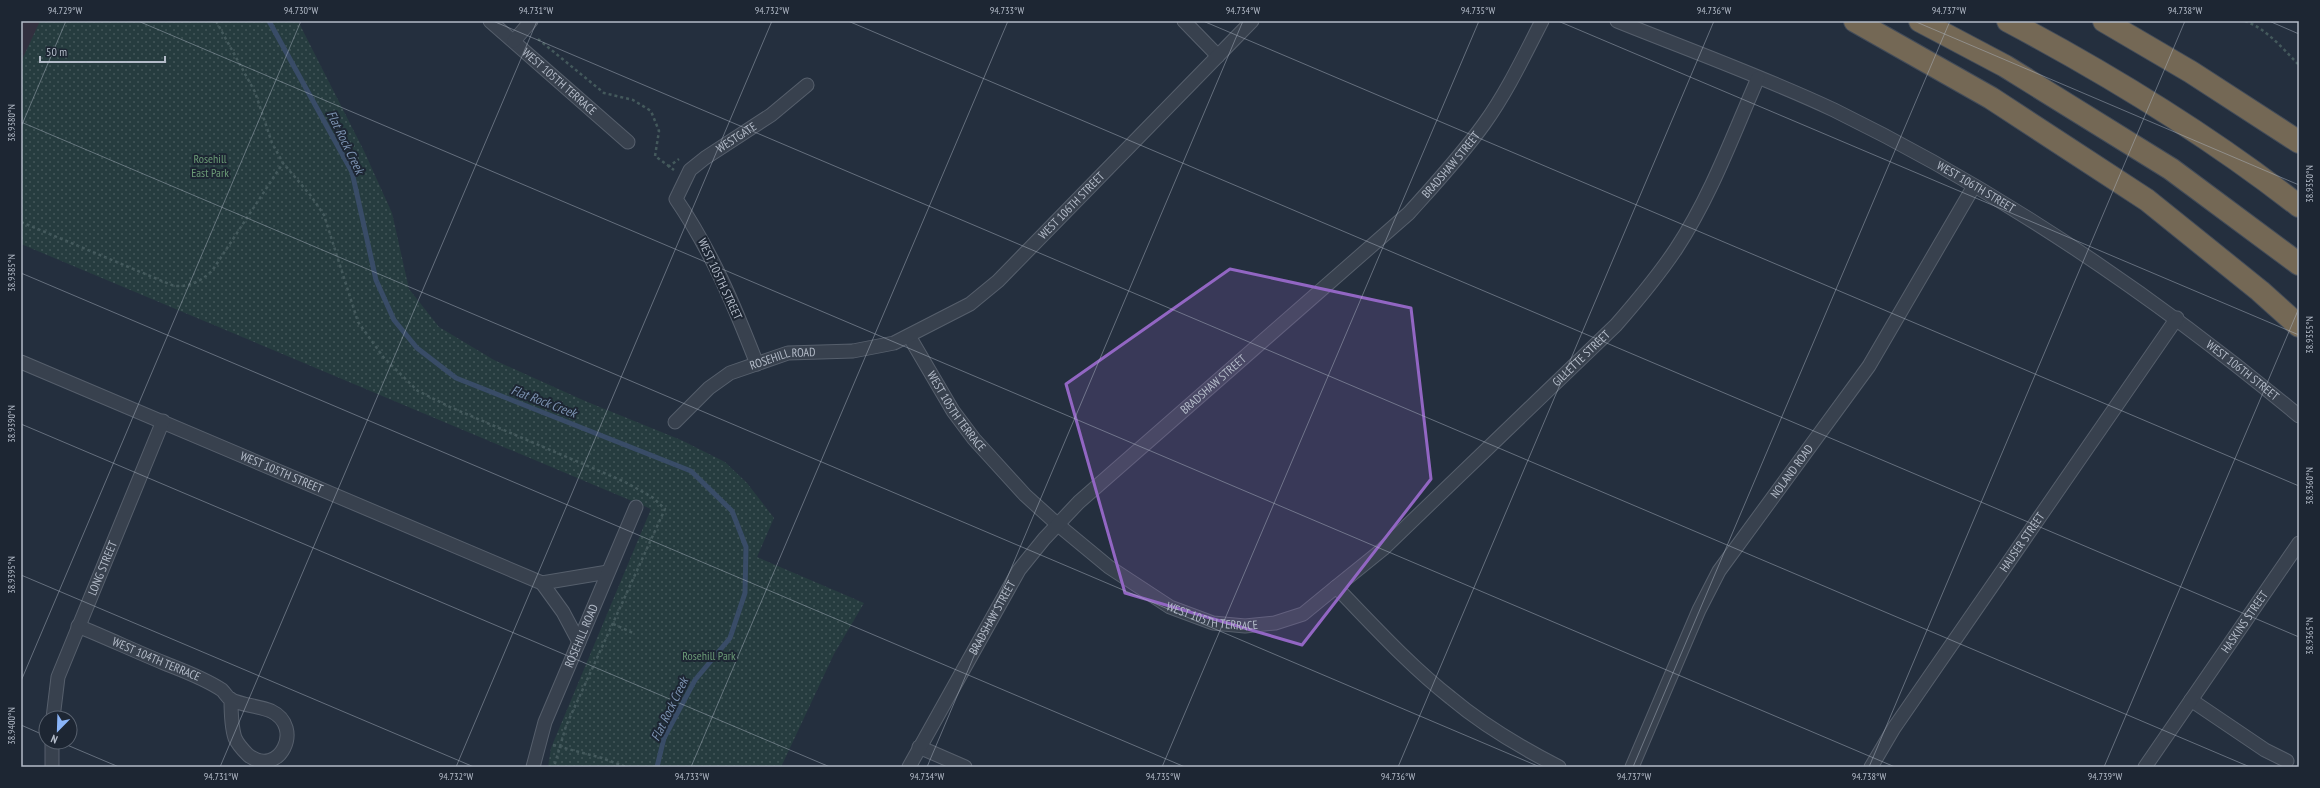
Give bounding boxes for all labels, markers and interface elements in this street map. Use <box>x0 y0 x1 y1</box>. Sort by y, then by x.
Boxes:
text: 94.729°W <box>48 4 82 17</box>
text: 94.730°W <box>284 4 318 17</box>
text: 94.731°W <box>519 4 553 17</box>
text: 94.732°W <box>755 4 789 17</box>
text: 94.733°W <box>990 4 1024 17</box>
text: 94.734°W <box>1226 4 1260 17</box>
text: 94.735°W <box>1461 4 1495 17</box>
text: 94.736°W <box>1697 4 1731 17</box>
text: 94.737°W <box>1932 4 1966 17</box>
text: 94.738°W <box>2168 4 2202 17</box>
scale bar <box>40 38 165 64</box>
text: 50 m <box>46 44 67 59</box>
street label: WEST 105TH TERRACE <box>519 45 600 118</box>
text: 38.9380°N <box>5 104 18 142</box>
water label: Flat Rock Creek <box>323 108 369 178</box>
street label: WESTGATE <box>713 119 759 156</box>
street label: BRADSHAW STREET <box>1418 128 1483 201</box>
park label: Rosehill East Park <box>191 151 229 180</box>
street label: WEST 106TH STREET <box>1934 158 2019 216</box>
text: 38.9350°N <box>2303 165 2316 203</box>
street label: WEST 106TH STREET <box>1035 168 1108 242</box>
street label: WEST 105TH STREET <box>695 236 746 323</box>
text: 38.9385°N <box>5 254 18 292</box>
text: 38.9355°N <box>2303 316 2316 354</box>
street label: GILLETTE STREET <box>1549 326 1613 389</box>
street label: WEST 106TH STREET <box>2203 337 2283 404</box>
street label: ROSEHILL ROAD <box>748 344 816 373</box>
street label: BRADSHAW STREET <box>1177 351 1249 417</box>
street label: WEST 105TH TERRACE <box>924 368 989 454</box>
water label: Flat Rock Creek <box>509 381 581 422</box>
text: 38.9390°N <box>5 405 18 443</box>
street label: NOLAND ROAD <box>1767 441 1816 501</box>
street label: WEST 105TH STREET <box>238 448 326 496</box>
text: 38.9360°N <box>2303 467 2316 505</box>
street label: HAUSER STREET <box>1996 509 2048 575</box>
street label: LONG STREET <box>84 538 120 597</box>
text: 38.9395°N <box>5 556 18 594</box>
street label: BRADSHAW STREET <box>965 577 1019 657</box>
street label: HASKINS STREET <box>2218 587 2271 656</box>
street label: WEST 105TH TERRACE <box>1164 598 1258 633</box>
street label: ROSEHILL ROAD <box>561 602 601 670</box>
text: 38.9365°N <box>2303 617 2316 655</box>
street label: WEST 104TH TERRACE <box>110 634 203 684</box>
park label: Rosehill Park <box>682 648 736 663</box>
water label: Flat Rock Creek <box>647 673 693 744</box>
text: 38.9400°N <box>5 707 18 745</box>
north arrow <box>38 710 78 750</box>
text: N <box>49 732 60 747</box>
text: 94.731°W <box>204 770 238 783</box>
text: 94.732°W <box>439 770 473 783</box>
text: 94.733°W <box>675 770 709 783</box>
text: 94.734°W <box>910 770 944 783</box>
text: 94.735°W <box>1146 770 1180 783</box>
text: 94.736°W <box>1381 770 1415 783</box>
text: 94.737°W <box>1617 770 1651 783</box>
text: 94.738°W <box>1852 770 1886 783</box>
text: 94.739°W <box>2088 770 2122 783</box>

